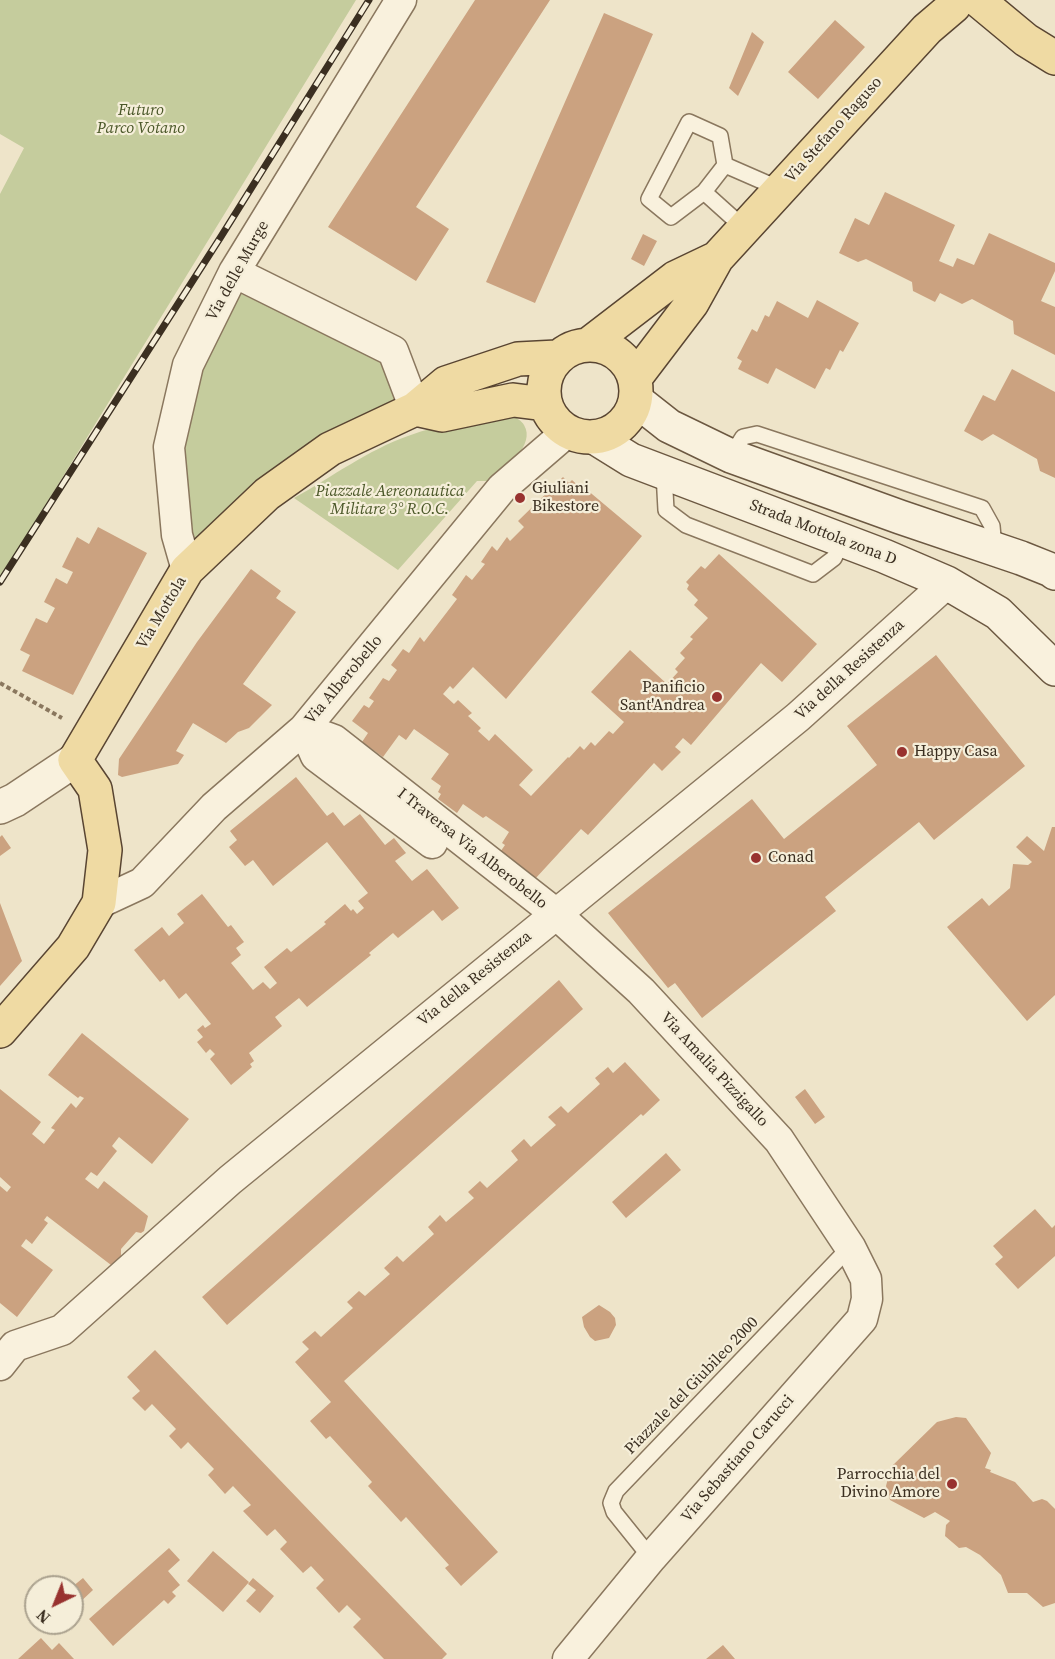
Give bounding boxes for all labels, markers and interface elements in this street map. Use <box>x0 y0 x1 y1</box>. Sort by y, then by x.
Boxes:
street label: Via Stefano Raguso <box>781 73 887 187</box>
park label: Futuro Parco Votano <box>97 101 185 139</box>
street label: Via delle Murge <box>203 217 273 325</box>
place label: Giuliani Bikestore <box>532 479 599 517</box>
park label: Piazzale Aereonautica Militare 3° R.O.C. <box>316 482 464 520</box>
marker: Giuliani Bikestore <box>513 491 527 505</box>
street label: Strada Mottola zona D <box>747 496 899 570</box>
street label: Via Mottola <box>133 573 191 653</box>
street label: Via della Resistenza <box>791 616 909 724</box>
street label: Via Alberobello <box>301 632 387 728</box>
place label: Panificio Sant'Andrea <box>620 678 705 716</box>
marker: Panificio Sant'Andrea <box>710 690 724 704</box>
place label: Happy Casa <box>914 742 998 762</box>
marker: Happy Casa <box>895 745 909 759</box>
street label: I Traversa Via Alberobello <box>393 784 551 914</box>
place label: Conad <box>768 848 814 868</box>
marker: Conad <box>749 851 763 865</box>
street label: Via della Resistenza <box>414 927 536 1031</box>
street label: Via Amalia Pizzigallo <box>656 1009 772 1131</box>
street label: Piazzale del Giubileo 2000 <box>621 1313 763 1459</box>
street label: Via Sebastiano Carucci <box>678 1392 798 1526</box>
place label: Parrocchia del Divino Amore <box>837 1465 940 1503</box>
marker: Parrocchia del Divino Amore <box>945 1477 959 1491</box>
north arrow <box>24 1575 84 1635</box>
text: N <box>31 1605 55 1629</box>

